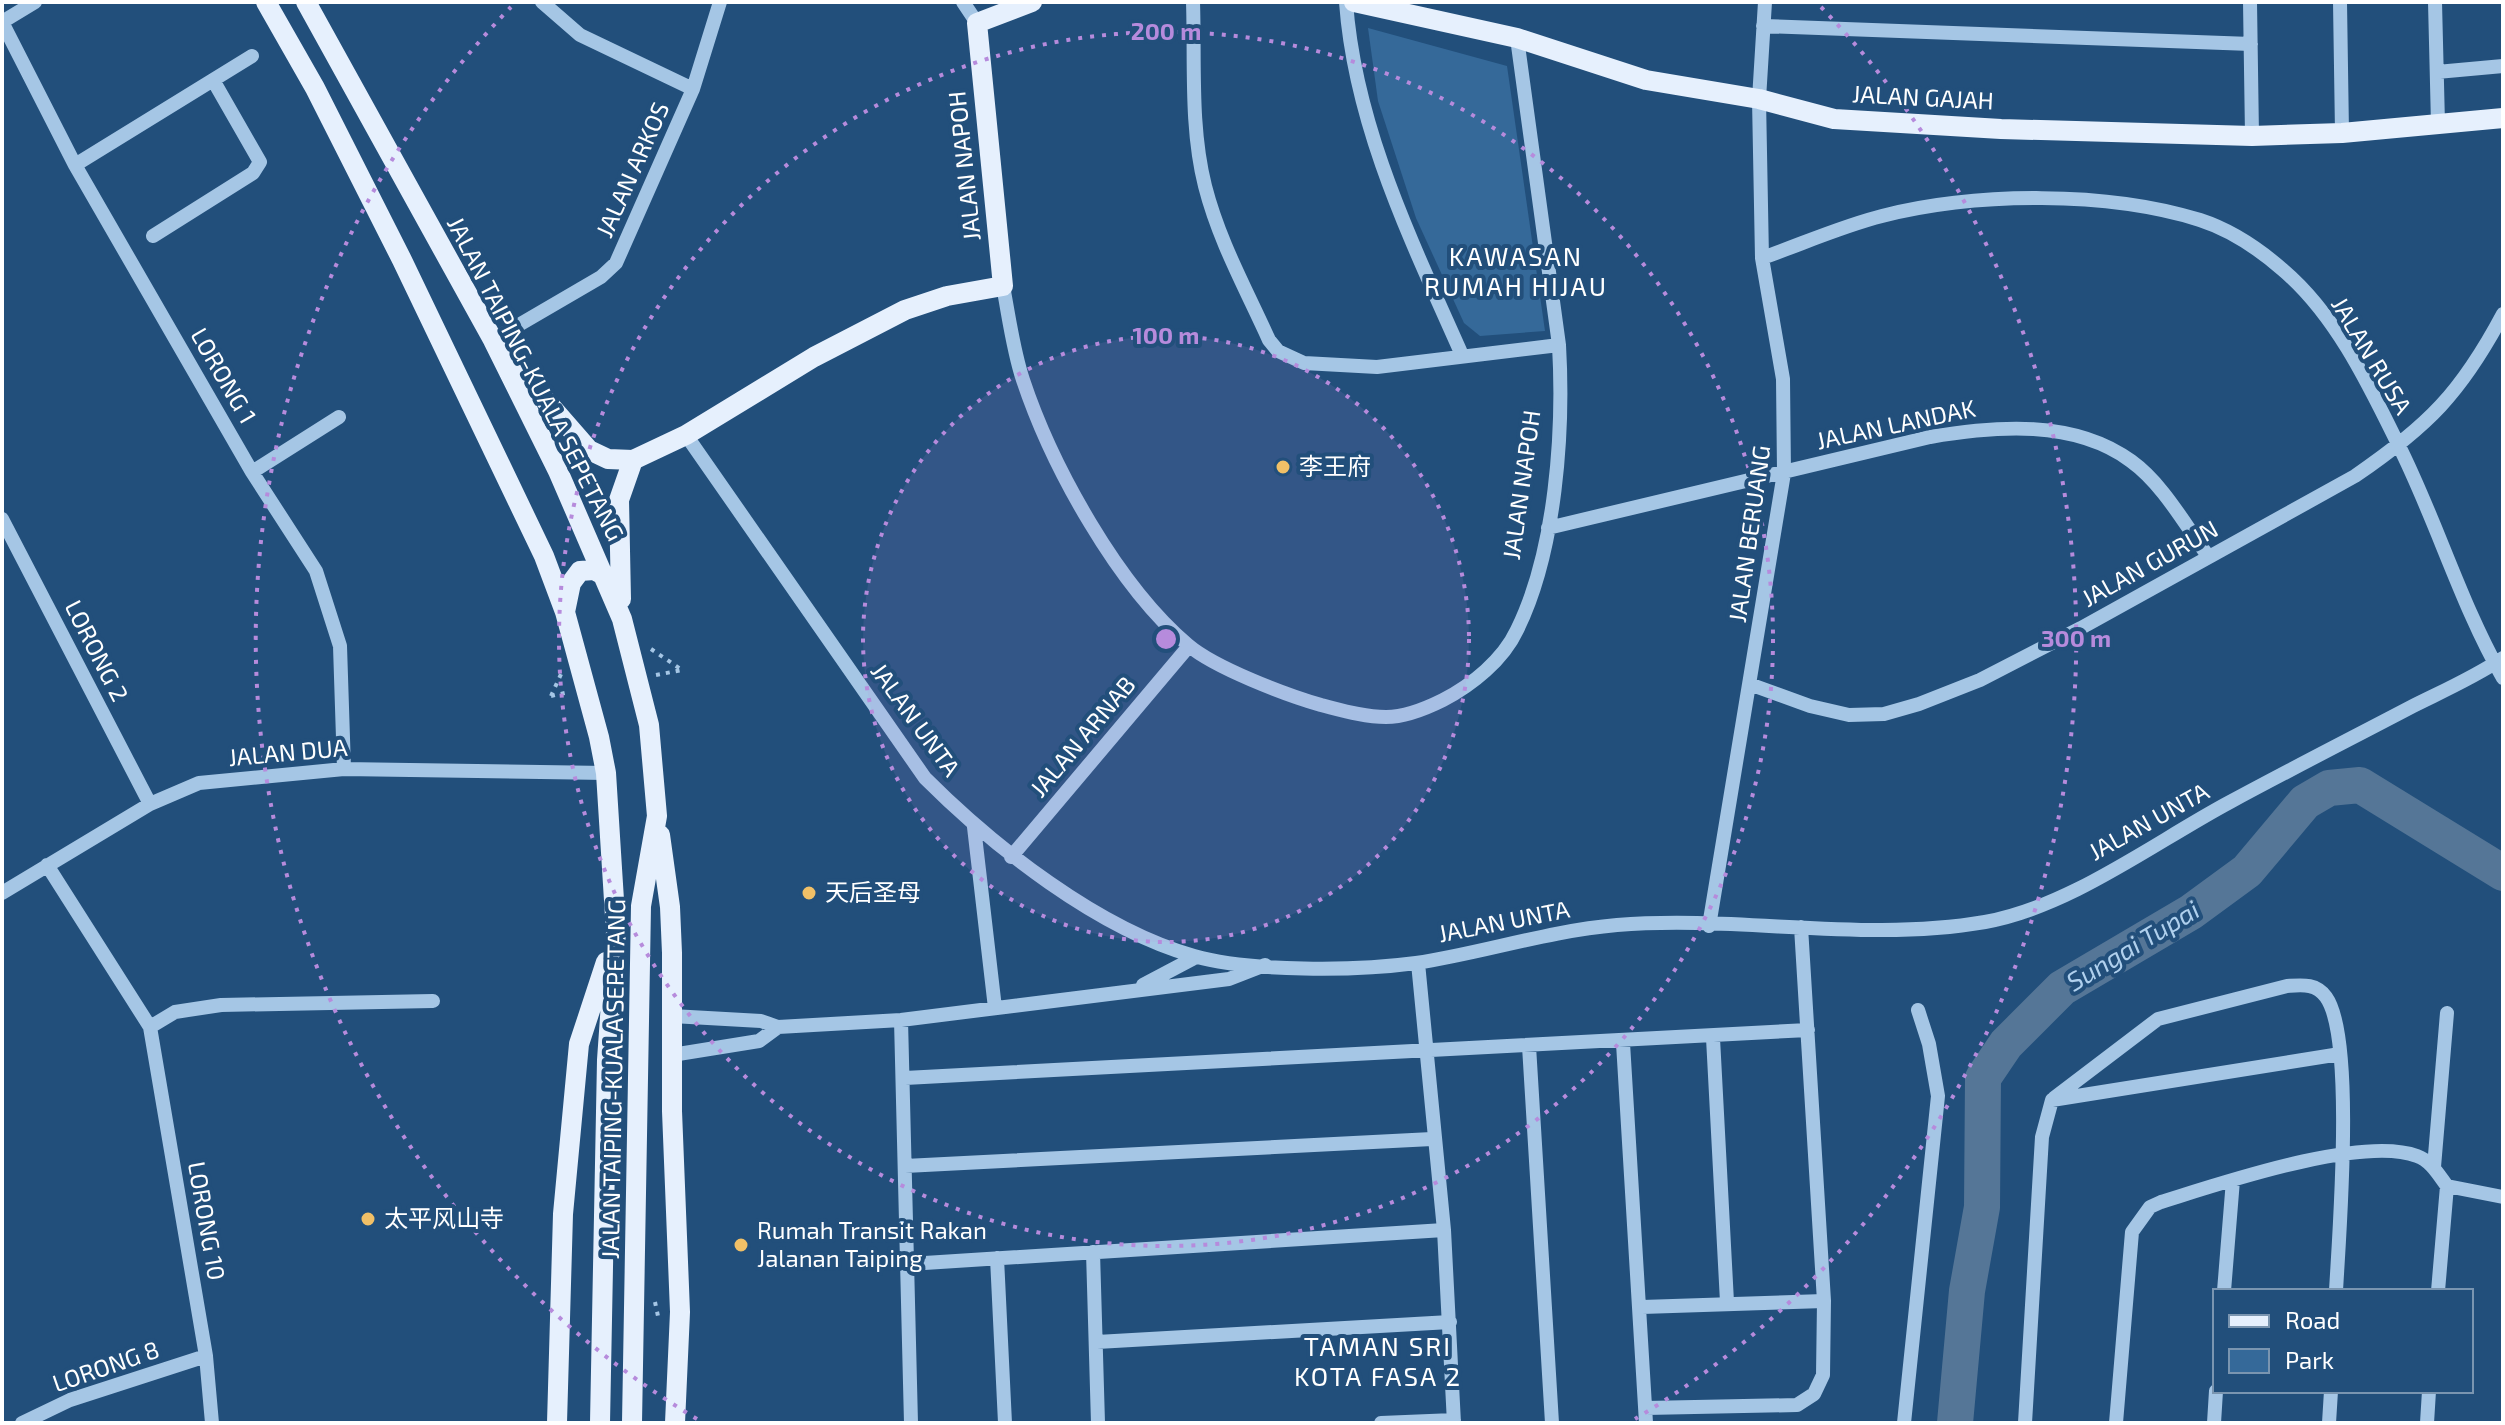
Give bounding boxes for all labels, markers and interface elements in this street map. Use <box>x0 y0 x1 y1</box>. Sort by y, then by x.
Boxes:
text: 200 m <box>1131 16 1201 45</box>
street label: JALAN GAJAH <box>1852 78 1995 115</box>
street label: JALAN NAPOH <box>941 90 986 243</box>
street label: JALAN ARKOS <box>589 97 674 241</box>
street label: JALAN TAIPING-KUALA SEPETANG <box>442 211 631 545</box>
district label: KAWASAN RUMAH HIJAU <box>1424 240 1608 301</box>
street label: JALAN RUSA <box>2326 291 2419 419</box>
text: 100 m <box>1133 320 1199 349</box>
street label: LORONG 1 <box>185 322 263 428</box>
street label: JALAN LANDAK <box>1814 393 1978 455</box>
street label: JALAN NAPOH <box>1496 408 1545 561</box>
street label: JALAN BERUANG <box>1722 443 1775 624</box>
place label: 李王府 <box>1299 451 1371 480</box>
marker: 李王府 <box>1274 458 1292 476</box>
street label: JALAN GURUN <box>2076 513 2223 612</box>
street label: LORONG 2 <box>60 595 135 706</box>
text: 300 m <box>2041 623 2111 652</box>
centre of rings <box>1152 625 1180 653</box>
street label: JALAN UNTA <box>865 657 967 781</box>
street label: JALAN ARNAB <box>1023 670 1141 802</box>
street label: JALAN DUA <box>227 732 349 771</box>
street label: JALAN UNTA <box>2083 776 2214 866</box>
place label: 天后圣母 <box>825 877 921 906</box>
marker: 天后圣母 <box>800 884 818 902</box>
water label: Sungai Tupai <box>2060 893 2204 997</box>
street label: JALAN UNTA <box>1436 894 1572 947</box>
street label: JALAN TAIPING-KUALA SEPETANG <box>595 899 630 1259</box>
street label: LORONG 10 <box>183 1159 232 1282</box>
place label: 太平风山寺 <box>384 1203 504 1232</box>
marker: 太平风山寺 <box>359 1210 377 1228</box>
place label: Rumah Transit Rakan Jalanan Taiping <box>757 1215 987 1272</box>
marker: Rumah Transit Rakan Jalanan Taiping <box>732 1236 750 1254</box>
legend <box>2213 1289 2473 1393</box>
text: Road <box>2285 1305 2340 1334</box>
district label: TAMAN SRI KOTA FASA 2 <box>1294 1330 1462 1391</box>
street label: LORONG 8 <box>48 1334 163 1397</box>
text: Park <box>2285 1345 2334 1374</box>

